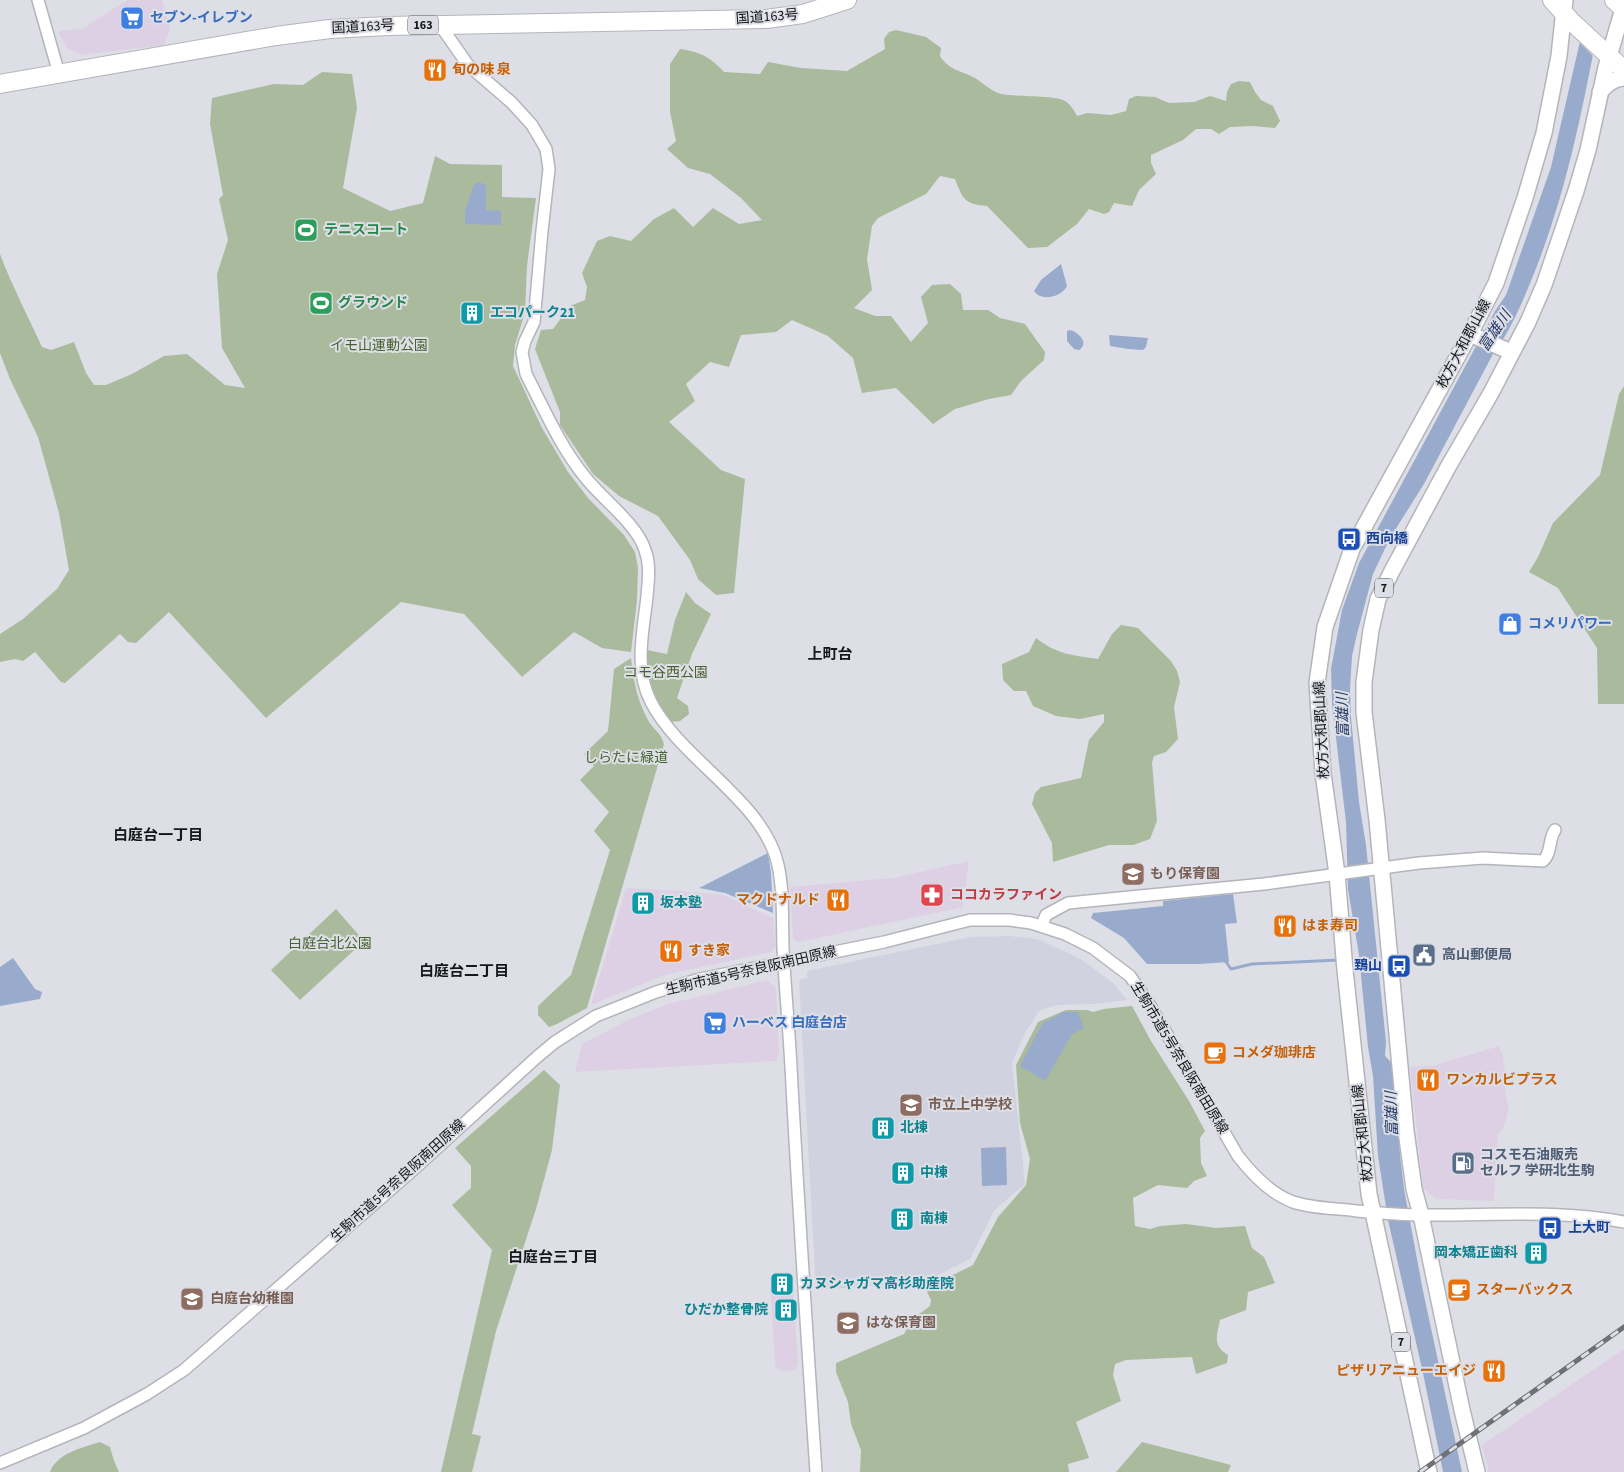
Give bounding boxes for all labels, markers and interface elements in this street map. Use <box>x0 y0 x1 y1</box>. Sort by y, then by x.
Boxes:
supermarket icon: セブン-イレブン <box>119 5 145 31</box>
street label: 国道163号 <box>735 5 799 29</box>
place label: セブン-イレブン <box>150 8 253 28</box>
street label: 国道163号 <box>331 15 395 39</box>
road number: 163 <box>408 16 438 34</box>
restaurant icon: 旬の味 泉 <box>422 57 448 83</box>
place label: 旬の味 泉 <box>452 60 511 80</box>
sports icon: テニスコート <box>293 217 319 243</box>
place label: テニスコート <box>324 220 408 240</box>
sports icon: グラウンド <box>308 290 334 316</box>
place label: グラウンド <box>338 293 408 313</box>
street label: 枚方大和郡山線 <box>1432 296 1496 392</box>
building icon: エコパーク21 <box>459 300 485 326</box>
place label: エコパーク21 <box>490 303 575 323</box>
water label: 富雄川 <box>1474 305 1517 356</box>
park label: イモ山運動公園 <box>330 336 428 356</box>
bus stop icon: 西向橋 <box>1336 526 1362 552</box>
place label: 西向橋 <box>1366 529 1408 549</box>
road number: 7 <box>1375 578 1393 598</box>
shop icon: コメリパワー <box>1497 611 1523 637</box>
place label: コメリパワー <box>1528 614 1612 634</box>
district label: 上町台 <box>807 644 853 665</box>
park label: コモ谷西公園 <box>624 663 708 683</box>
street label: 枚方大和郡山線 <box>1309 681 1335 779</box>
water label: 富雄川 <box>1332 690 1354 738</box>
park label: しらたに緑道 <box>584 748 668 768</box>
district label: 白庭台一丁目 <box>113 825 203 846</box>
school or university icon: もり保育園 <box>1120 861 1146 887</box>
place label: もり保育園 <box>1150 864 1220 884</box>
pharmacy icon: ココカラファイン <box>919 882 945 908</box>
place label: ココカラファイン <box>950 885 1062 905</box>
restaurant icon: マクドナルド <box>825 887 851 913</box>
building icon: 坂本塾 <box>630 890 656 916</box>
place label: マクドナルド <box>736 890 820 910</box>
place label: 坂本塾 <box>660 893 702 913</box>
restaurant icon: はま寿司 <box>1272 913 1298 939</box>
place label: はま寿司 <box>1302 916 1358 936</box>
park label: 白庭台北公園 <box>288 934 372 954</box>
restaurant icon: すき家 <box>658 938 684 964</box>
place label: すき家 <box>688 941 730 961</box>
street label: 生駒市道5号奈良阪南田原線 <box>664 942 838 1000</box>
public building icon: 高山郵便局 <box>1411 942 1437 968</box>
place label: 高山郵便局 <box>1442 945 1512 965</box>
bus stop icon: 鵄山 <box>1386 953 1412 979</box>
place label: 鵄山 <box>1354 956 1382 976</box>
district label: 白庭台二丁目 <box>419 961 509 982</box>
street label: 生駒市道5号奈良阪南田原線 <box>1125 978 1233 1138</box>
supermarket icon: ハーベス 白庭台店 <box>702 1010 728 1036</box>
place label: ハーベス 白庭台店 <box>732 1013 847 1033</box>
cafe icon: コメダ珈琲店 <box>1202 1040 1228 1066</box>
place label: コメダ珈琲店 <box>1232 1043 1316 1063</box>
restaurant icon: ワンカルビプラス <box>1415 1067 1441 1093</box>
place label: ワンカルビプラス <box>1446 1070 1558 1090</box>
street label: 枚方大和郡山線 <box>1348 1083 1378 1183</box>
water label: 富雄川 <box>1381 1089 1403 1137</box>
school or university icon: 市立上中学校 <box>898 1092 924 1118</box>
place label: 市立上中学校 <box>928 1095 1012 1115</box>
street label: 生駒市道5号奈良阪南田原線 <box>326 1115 470 1247</box>
building icon: 北棟 <box>870 1115 896 1141</box>
place label: 北棟 <box>900 1118 928 1138</box>
place label: コスモ石油販売 セルフ 学研北生駒 <box>1480 1145 1595 1181</box>
fuel station icon: コスモ石油販売 セルフ 学研北生駒 <box>1450 1150 1476 1176</box>
building icon: 中棟 <box>890 1160 916 1186</box>
place label: 中棟 <box>920 1163 948 1183</box>
building icon: 南棟 <box>889 1206 915 1232</box>
place label: 南棟 <box>920 1209 948 1229</box>
bus stop icon: 上大町 <box>1537 1215 1563 1241</box>
place label: 上大町 <box>1568 1218 1610 1238</box>
building icon: 岡本矯正歯科 <box>1523 1240 1549 1266</box>
place label: 岡本矯正歯科 <box>1434 1243 1518 1263</box>
district label: 白庭台三丁目 <box>508 1247 598 1268</box>
building icon: カヌシャガマ高杉助産院 <box>769 1271 795 1297</box>
place label: カヌシャガマ高杉助産院 <box>800 1274 954 1294</box>
cafe icon: スターバックス <box>1446 1277 1472 1303</box>
place label: スターバックス <box>1476 1280 1573 1300</box>
school or university icon: 白庭台幼稚園 <box>179 1286 205 1312</box>
place label: 白庭台幼稚園 <box>210 1289 294 1309</box>
building icon: ひだか整骨院 <box>773 1297 799 1323</box>
place label: ひだか整骨院 <box>684 1300 768 1320</box>
school or university icon: はな保育園 <box>835 1310 861 1336</box>
place label: はな保育園 <box>866 1313 936 1333</box>
road number: 7 <box>1392 1332 1410 1351</box>
restaurant icon: ピザリアニューエイジ <box>1481 1358 1507 1384</box>
place label: ピザリアニューエイジ <box>1336 1361 1476 1381</box>

